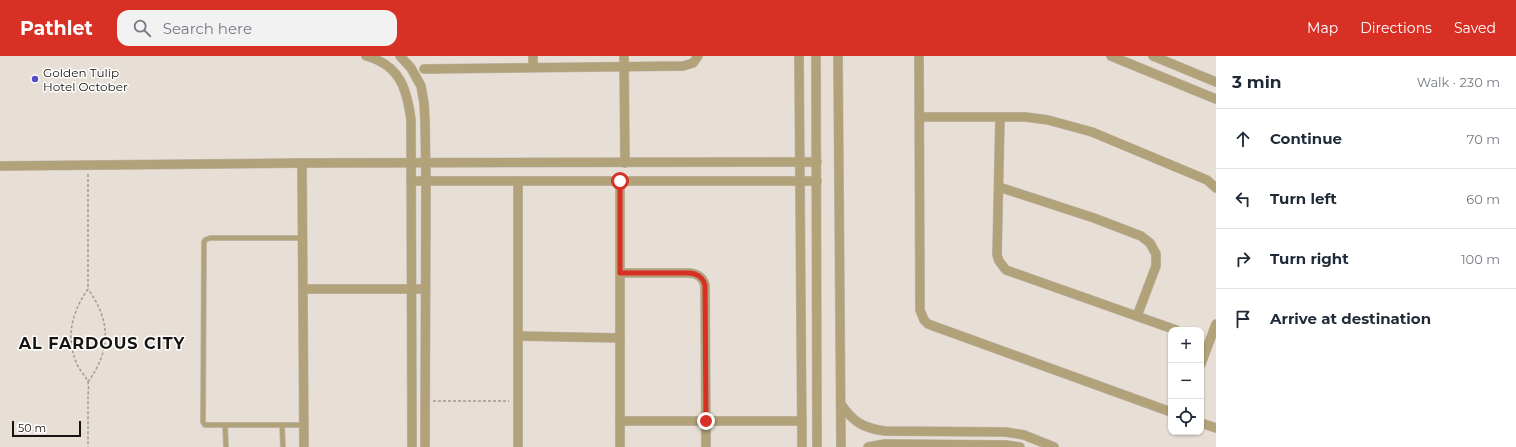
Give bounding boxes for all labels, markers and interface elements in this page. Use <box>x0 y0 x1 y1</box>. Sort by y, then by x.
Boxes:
search box <box>117 10 397 46</box>
text: Pathlet <box>20 17 93 40</box>
icon: search <box>131 17 153 39</box>
text: Search here <box>163 19 252 38</box>
text: Map <box>1307 19 1338 37</box>
text: Directions <box>1360 19 1432 37</box>
text: Saved <box>1454 19 1496 37</box>
place label: Golden Tulip Hotel October <box>43 65 128 94</box>
text: 3 min <box>1232 72 1282 92</box>
marker: Golden Tulip Hotel October <box>30 74 40 84</box>
text: Walk · 230 m <box>1417 74 1500 90</box>
icon: ahead <box>1232 128 1254 150</box>
text: Continue <box>1270 129 1342 148</box>
text: 70 m <box>1467 131 1500 147</box>
route start <box>611 172 629 190</box>
icon: left <box>1232 188 1254 210</box>
text: Turn left <box>1270 189 1337 208</box>
text: 60 m <box>1466 191 1500 207</box>
icon: right <box>1232 248 1254 270</box>
text: Turn right <box>1270 249 1349 268</box>
text: 100 m <box>1461 251 1500 267</box>
icon: arrive <box>1232 308 1254 330</box>
text: Arrive at destination <box>1270 309 1431 328</box>
map controls <box>1168 327 1204 435</box>
button: + <box>1168 327 1204 363</box>
district label: AL FARDOUS CITY <box>18 334 185 353</box>
button: − <box>1168 363 1204 399</box>
button: locate <box>1168 399 1204 435</box>
route end <box>697 412 715 430</box>
scale bar <box>12 419 81 438</box>
text: 50 m <box>18 421 46 435</box>

